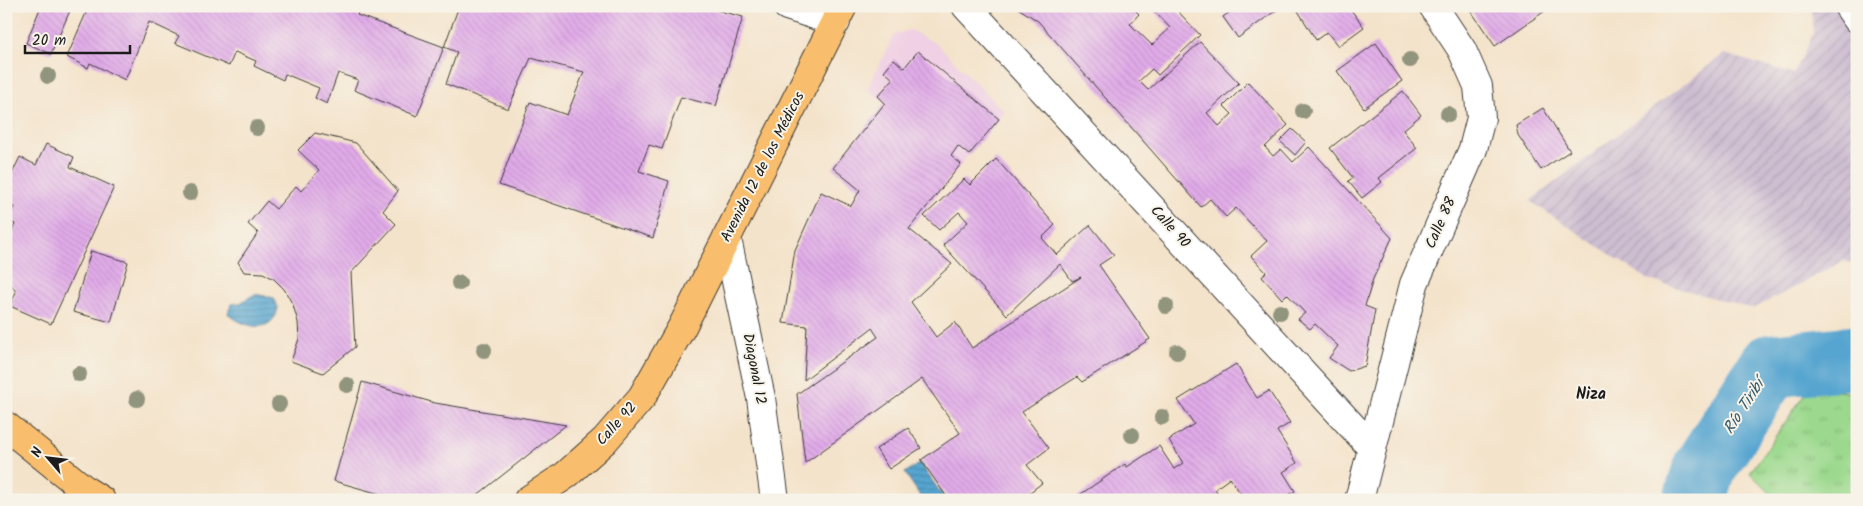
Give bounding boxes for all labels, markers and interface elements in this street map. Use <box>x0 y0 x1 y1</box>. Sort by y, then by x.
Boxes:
scale bar <box>25 22 130 54</box>
text: 20 m <box>32 29 66 53</box>
street label: Avenida 12 de los Médicos <box>715 87 812 246</box>
street label: Calle 88 <box>1419 192 1463 253</box>
street label: Calle 90 <box>1144 200 1196 254</box>
street label: Diagonal 12 <box>735 331 773 407</box>
water label: Río Tiribí <box>1717 370 1774 439</box>
district label: Niza <box>1576 382 1606 407</box>
street label: Calle 92 <box>591 397 643 451</box>
north arrow <box>22 434 72 484</box>
text: N <box>26 443 49 461</box>

